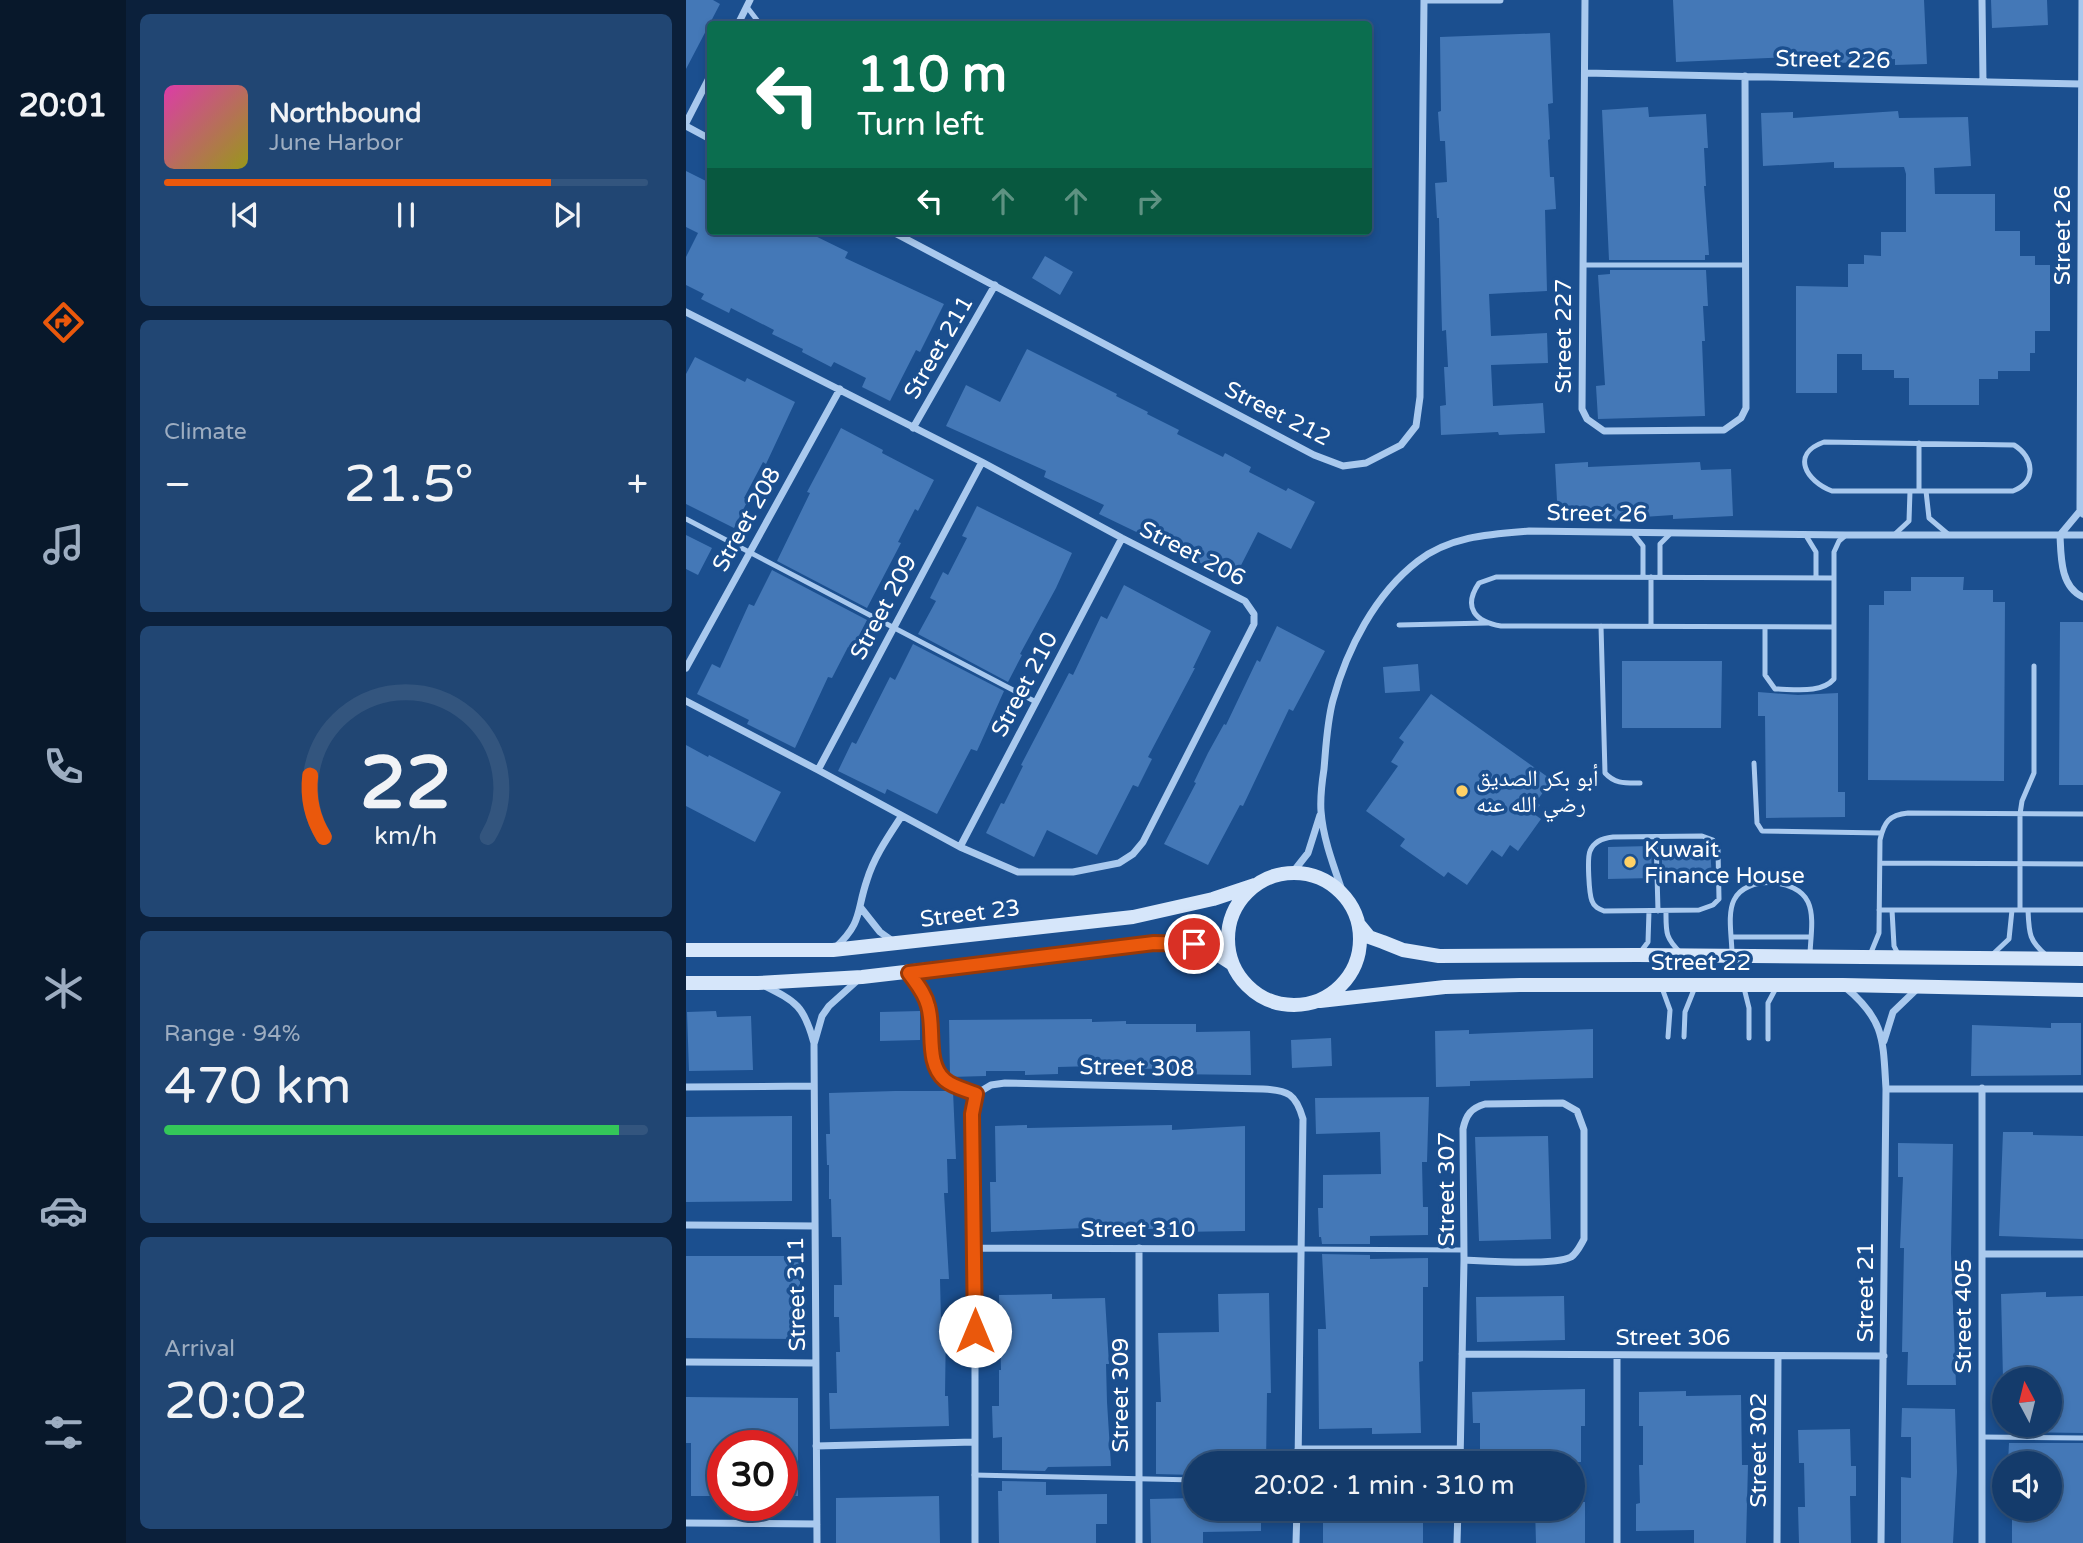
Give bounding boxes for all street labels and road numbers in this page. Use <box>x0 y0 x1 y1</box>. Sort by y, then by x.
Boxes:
street label: Street 226 <box>1775 45 1891 75</box>
street label: Street 26 <box>2049 185 2077 285</box>
street label: Street 227 <box>1550 278 1578 394</box>
street label: Street 211 <box>898 291 980 404</box>
street label: Street 212 <box>1220 375 1335 452</box>
street label: Street 208 <box>707 462 787 577</box>
street label: Street 26 <box>1546 499 1648 529</box>
street label: Street 206 <box>1135 515 1250 592</box>
street label: Street 209 <box>845 550 923 665</box>
street label: Street 210 <box>986 627 1064 742</box>
street label: Street 23 <box>918 894 1022 934</box>
street label: Street 22 <box>1651 949 1751 977</box>
street label: Street 308 <box>1079 1053 1195 1083</box>
street label: Street 307 <box>1433 1131 1461 1247</box>
street label: Street 310 <box>1080 1216 1196 1244</box>
street label: Street 311 <box>782 1236 812 1352</box>
street label: Street 21 <box>1852 1242 1880 1342</box>
street label: Street 405 <box>1950 1258 1978 1374</box>
street label: Street 306 <box>1615 1324 1731 1352</box>
street label: Street 309 <box>1107 1337 1135 1453</box>
street label: Street 302 <box>1745 1392 1773 1508</box>

